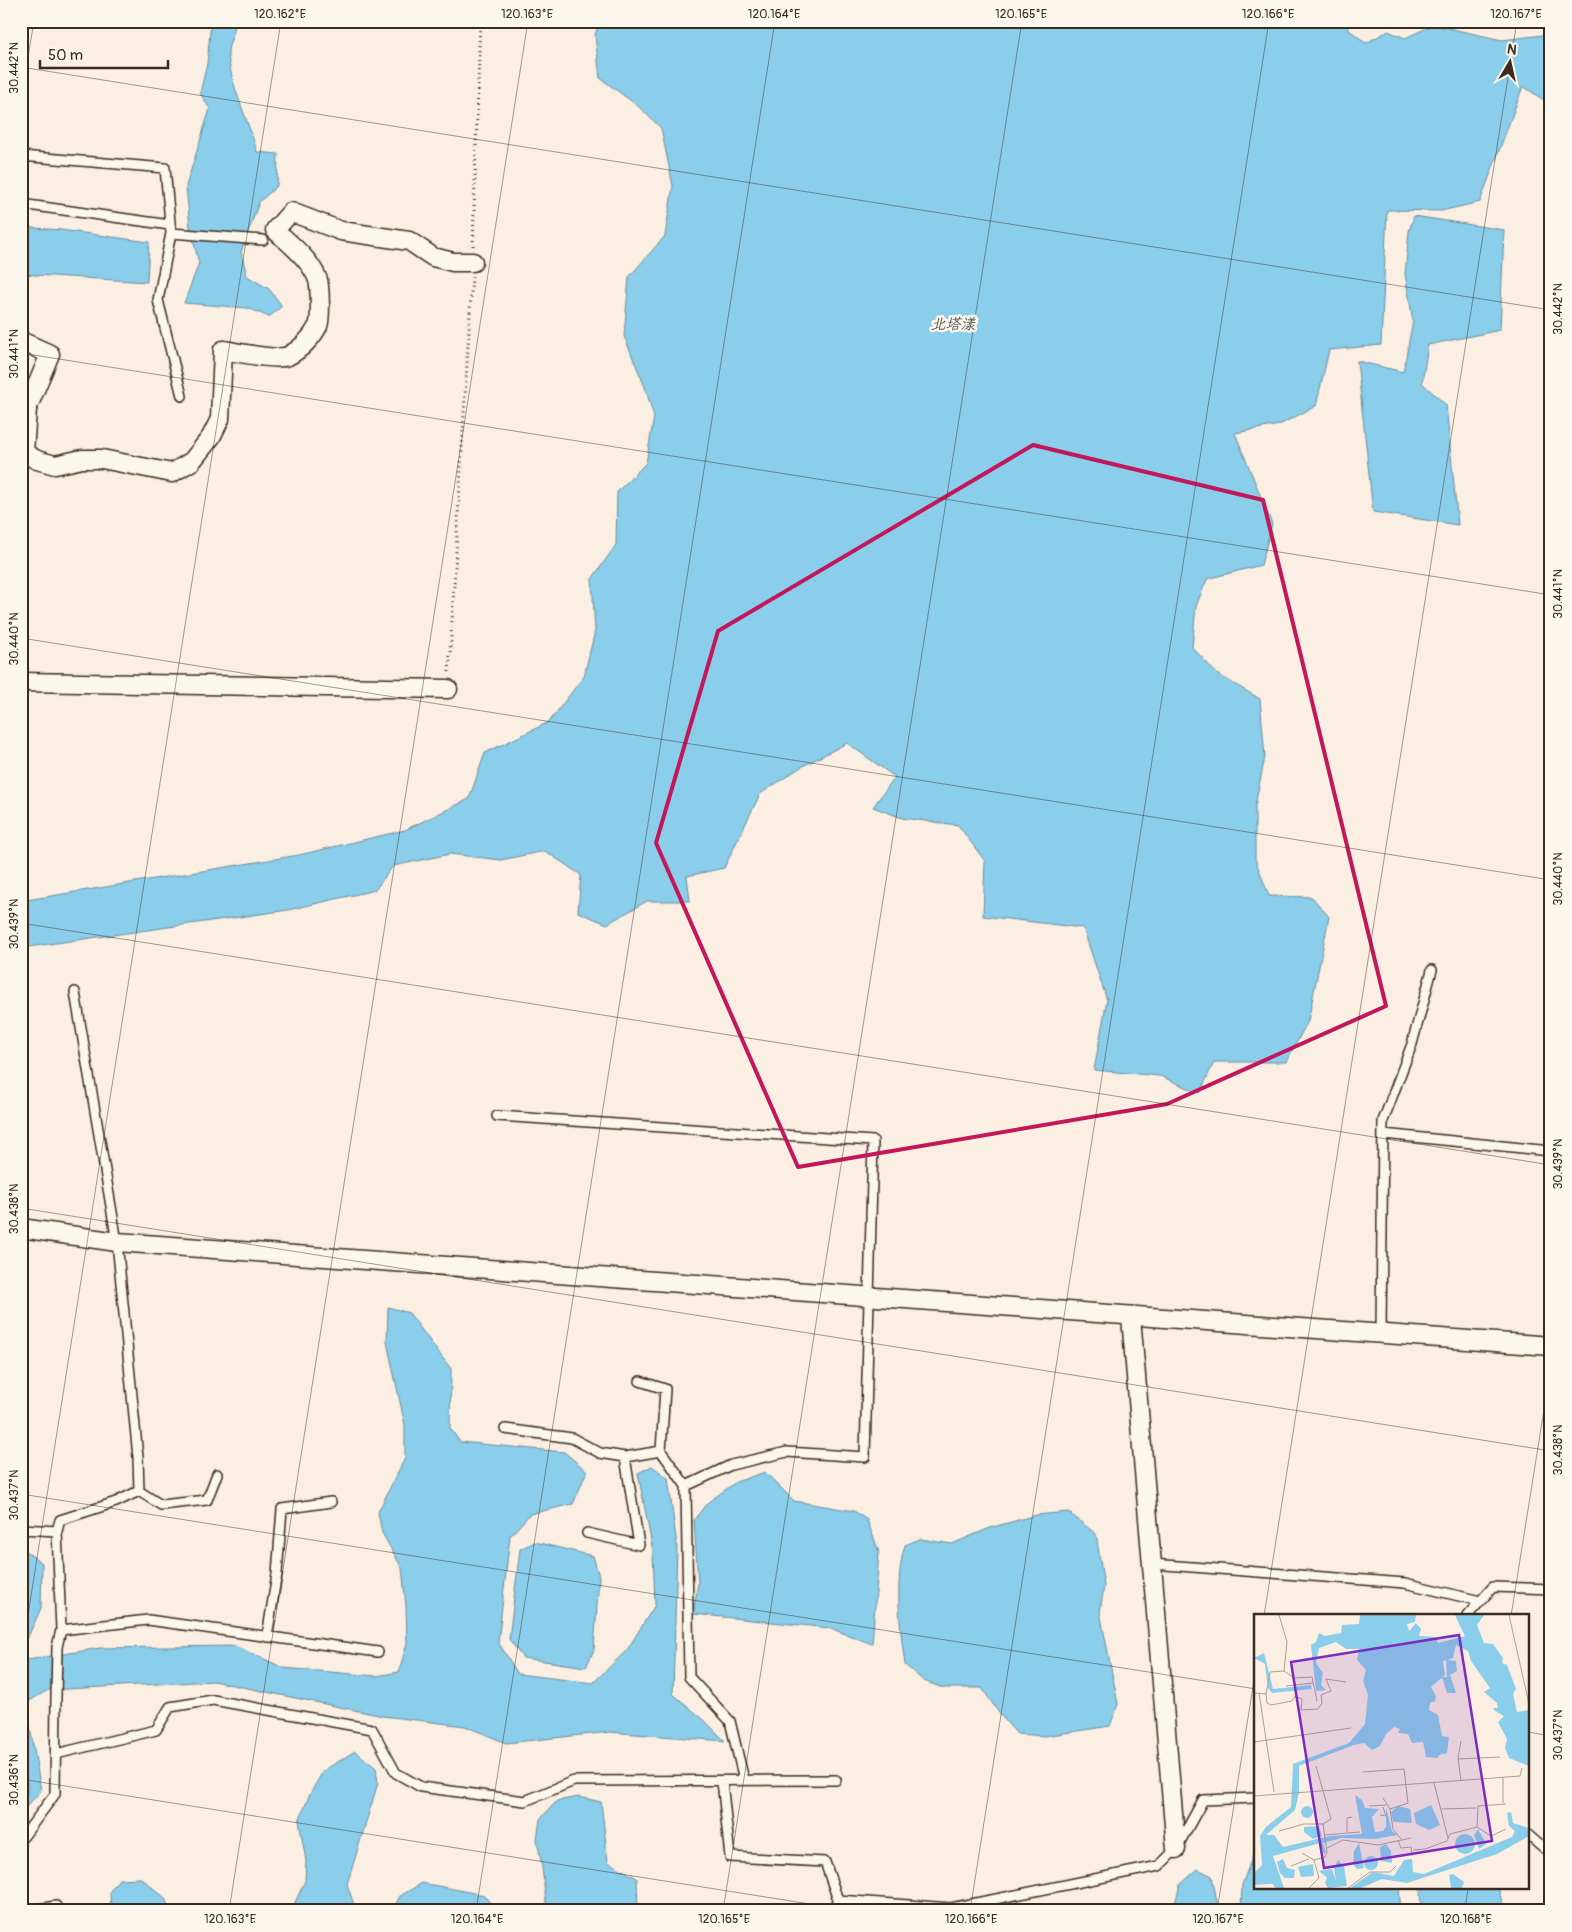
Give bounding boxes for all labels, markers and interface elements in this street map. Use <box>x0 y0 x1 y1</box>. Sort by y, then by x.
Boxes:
text: 120.162°E <box>254 7 306 22</box>
text: 120.163°E <box>501 7 553 22</box>
text: 120.164°E <box>748 7 800 22</box>
text: 120.165°E <box>995 7 1047 22</box>
text: 120.166°E <box>1242 7 1294 22</box>
text: 120.167°E <box>1490 7 1542 22</box>
scale bar <box>40 38 168 70</box>
north arrow <box>1484 38 1534 88</box>
text: N <box>1506 41 1518 59</box>
text: 30.442°N <box>7 42 22 94</box>
text: 50 m <box>48 46 83 65</box>
text: 30.442°N <box>1551 283 1566 335</box>
water label: 北塔漾 <box>930 315 976 334</box>
text: 30.441°N <box>7 329 22 379</box>
text: 30.441°N <box>1551 569 1566 619</box>
text: 30.440°N <box>7 612 22 666</box>
text: 30.440°N <box>1551 852 1566 906</box>
text: 30.439°N <box>7 899 22 949</box>
text: 30.439°N <box>1551 1139 1566 1189</box>
text: 30.438°N <box>7 1184 22 1234</box>
text: 30.438°N <box>1551 1425 1566 1475</box>
text: 30.437°N <box>7 1470 22 1520</box>
inset map <box>1254 1614 1530 1890</box>
text: 30.437°N <box>1551 1710 1566 1760</box>
text: 30.436°N <box>7 1754 22 1806</box>
text: 120.163°E <box>204 1912 256 1927</box>
text: 120.164°E <box>451 1912 503 1927</box>
text: 120.165°E <box>698 1912 750 1927</box>
text: 120.166°E <box>945 1912 997 1927</box>
text: 120.167°E <box>1192 1912 1244 1927</box>
text: 120.168°E <box>1440 1912 1492 1927</box>

